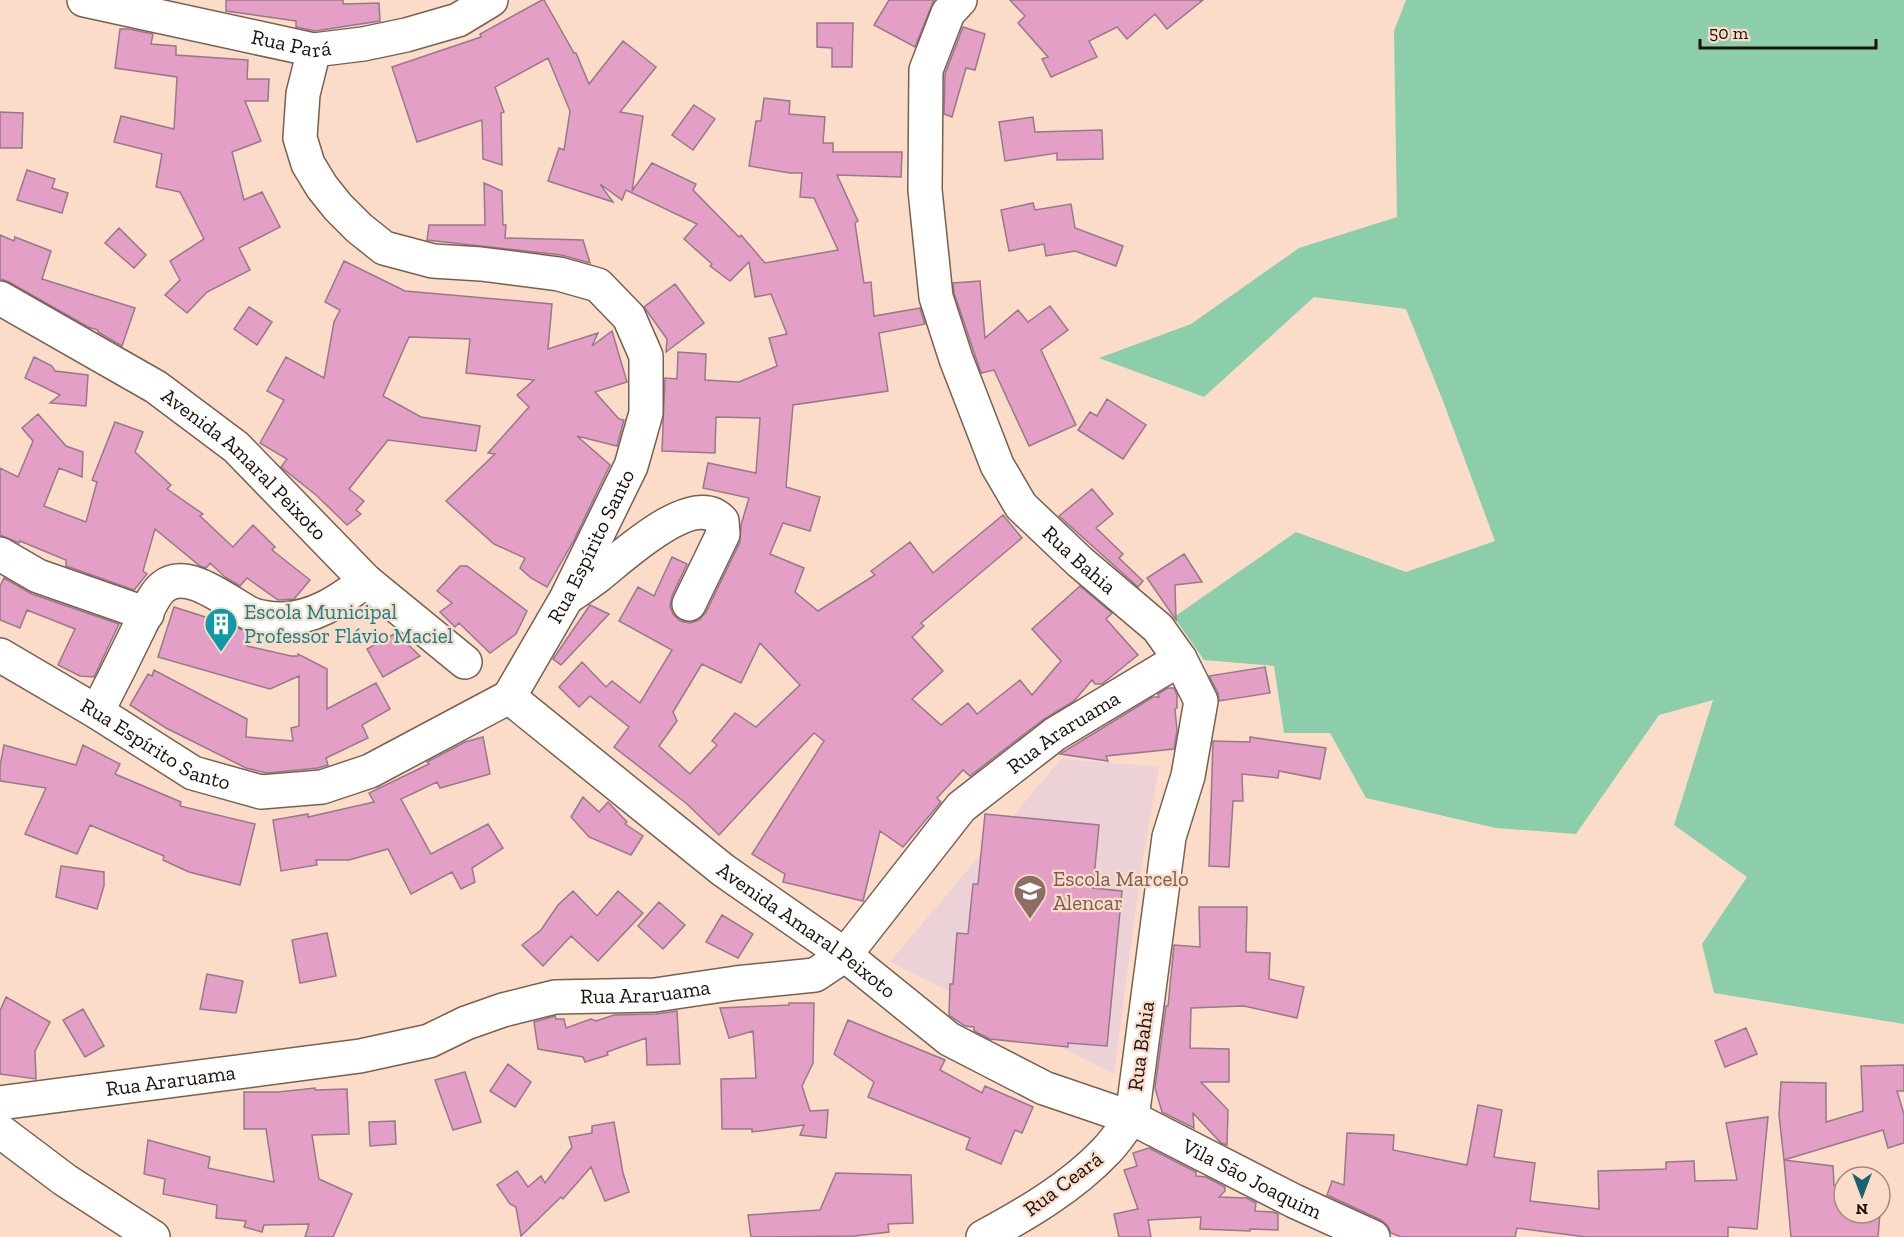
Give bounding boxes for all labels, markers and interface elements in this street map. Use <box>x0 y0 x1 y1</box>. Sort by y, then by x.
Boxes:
scale bar <box>1700 12 1876 50</box>
text: 50 m <box>1709 22 1749 44</box>
street label: Rua Pará <box>249 24 332 62</box>
street label: Avenida Amaral Peixoto <box>157 383 332 545</box>
street label: Rua Espírito Santo <box>542 465 640 627</box>
street label: Rua Bahia <box>1038 520 1121 599</box>
place label: Escola Municipal Professor Flávio Maciel <box>244 599 454 648</box>
building icon: Escola Municipal Professor Flávio Maciel <box>203 606 239 653</box>
street label: Rua Araruama <box>1002 685 1124 779</box>
street label: Rua Espírito Santo <box>76 692 233 795</box>
street label: Avenida Amaral Peixoto <box>712 857 901 1003</box>
place label: Escola Marcelo Alencar <box>1053 866 1189 915</box>
school or university icon: Escola Marcelo Alencar <box>1012 873 1048 920</box>
street label: Rua Araruama <box>580 974 712 1008</box>
street label: Rua Bahia <box>1122 999 1159 1092</box>
street label: Rua Araruama <box>104 1059 237 1101</box>
street label: Vila São Joaquim <box>1177 1132 1326 1224</box>
street label: Rua Ceará <box>1018 1146 1107 1221</box>
north arrow <box>1832 1165 1892 1225</box>
text: N <box>1856 1200 1868 1219</box>

